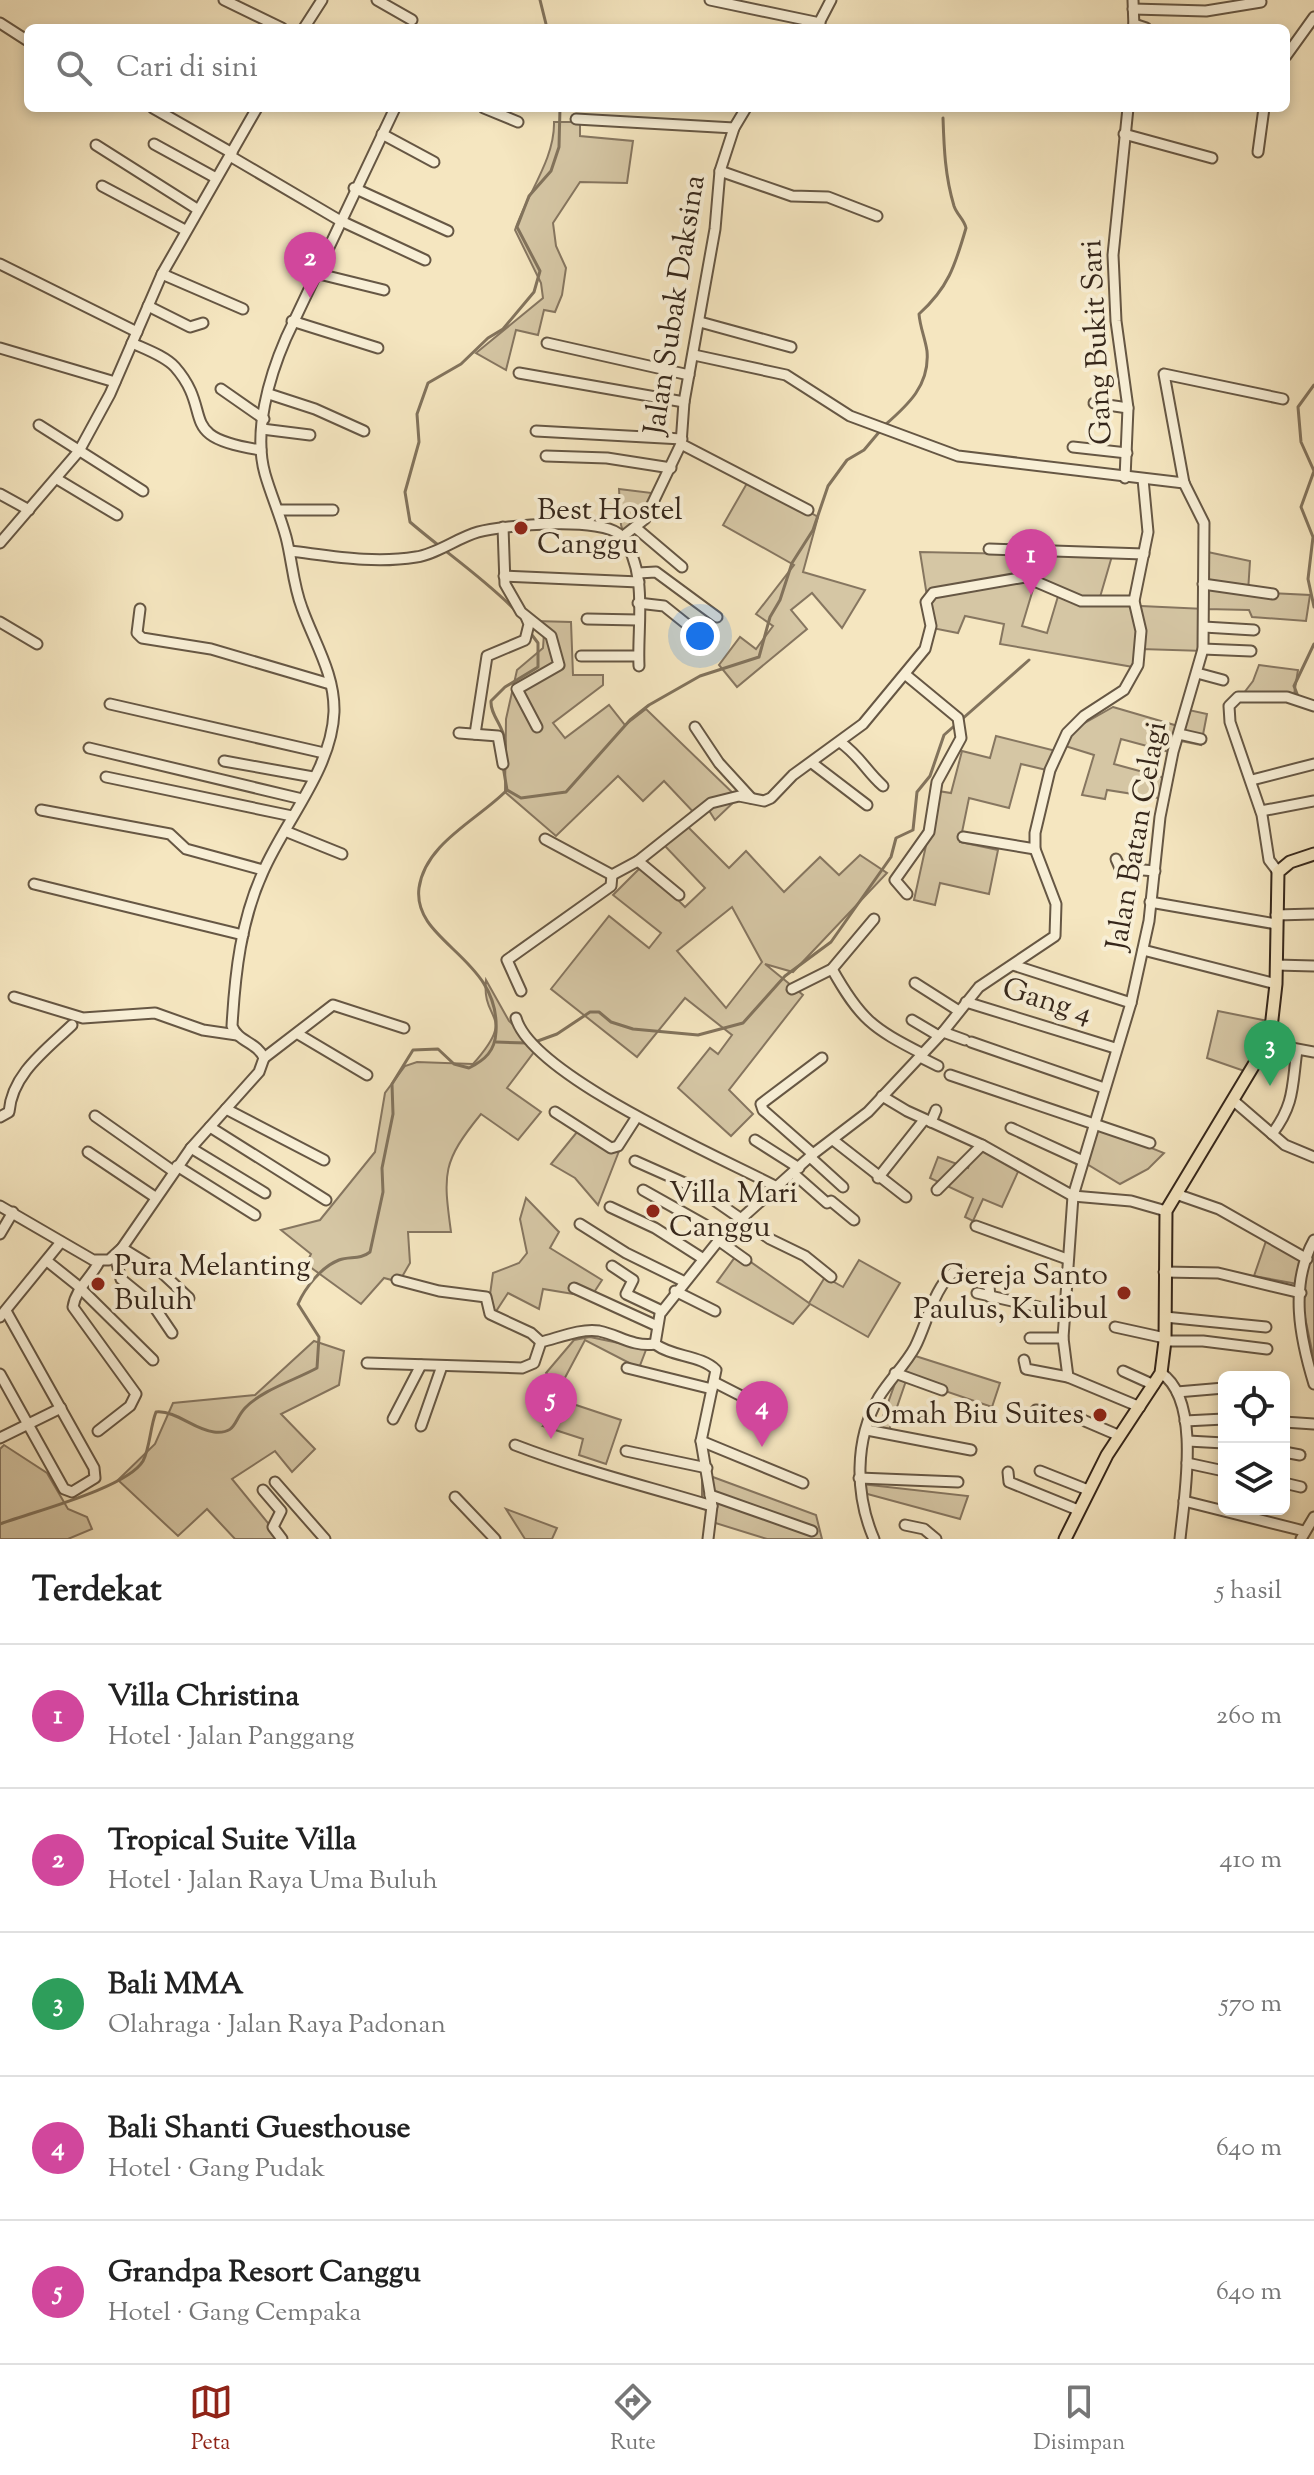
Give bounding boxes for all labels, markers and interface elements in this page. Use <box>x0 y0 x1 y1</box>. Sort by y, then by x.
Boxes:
search box <box>24 24 1290 112</box>
icon: search <box>52 46 96 90</box>
text: Cari di sini <box>116 47 258 90</box>
street label: Jalan Subak Daksina <box>634 172 718 440</box>
pin: 2 <box>284 232 336 298</box>
street label: Gang Bukit Sari <box>1071 238 1125 446</box>
place label: Best Hostel Canggu <box>537 490 683 567</box>
marker: Best Hostel Canggu <box>512 519 530 537</box>
pin: 1 <box>1005 529 1057 595</box>
your location <box>680 616 720 656</box>
street label: Jalan Batan Celagi <box>1096 718 1179 956</box>
street label: Gang 4 <box>997 968 1097 1036</box>
pin: 3 <box>1244 1020 1296 1086</box>
place label: Villa Mari Canggu <box>669 1173 798 1250</box>
marker: Villa Mari Canggu <box>644 1202 662 1220</box>
place label: Pura Melanting Buluh <box>114 1246 311 1323</box>
place label: Gereja Santo Paulus, Kulibul <box>913 1255 1108 1332</box>
marker: Pura Melanting Buluh <box>89 1275 107 1293</box>
marker: Gereja Santo Paulus, Kulibul <box>1115 1284 1133 1302</box>
map controls <box>1218 1371 1290 1515</box>
button: locate <box>1218 1371 1290 1443</box>
pin: 5 <box>525 1373 577 1439</box>
pin: 4 <box>736 1381 788 1447</box>
place label: Omah Biu Suites <box>865 1394 1084 1437</box>
marker: Omah Biu Suites <box>1091 1406 1109 1424</box>
button: layers <box>1218 1443 1290 1515</box>
text: Terdekat <box>32 1567 162 1616</box>
text: 5 hasil <box>1215 1573 1282 1610</box>
text: Villa Christina <box>108 1676 299 1719</box>
text: 1 <box>54 1698 62 1735</box>
text: 260 m <box>1216 1698 1282 1735</box>
text: Hotel · Jalan Panggang <box>108 1719 355 1756</box>
text: Tropical Suite Villa <box>108 1820 357 1863</box>
text: 2 <box>52 1842 64 1879</box>
text: 410 m <box>1220 1842 1282 1879</box>
text: Hotel · Jalan Raya Uma Buluh <box>108 1863 438 1900</box>
text: Bali MMA <box>108 1964 244 2007</box>
text: 3 <box>53 1986 63 2023</box>
text: 570 m <box>1220 1986 1282 2023</box>
text: Olahraga · Jalan Raya Padonan <box>108 2007 446 2044</box>
text: Bali Shanti Guesthouse <box>108 2108 411 2151</box>
text: 4 <box>51 2130 65 2167</box>
text: 640 m <box>1216 2130 1282 2167</box>
text: Hotel · Gang Pudak <box>108 2151 325 2188</box>
text: Grandpa Resort Canggu <box>108 2252 421 2295</box>
text: 5 <box>54 2274 62 2311</box>
text: 640 m <box>1216 2274 1282 2311</box>
text: Hotel · Gang Cempaka <box>108 2295 361 2332</box>
tab: Peta <box>189 2380 233 2460</box>
tab: Rute <box>610 2380 656 2460</box>
tab: Disimpan <box>1033 2380 1125 2460</box>

